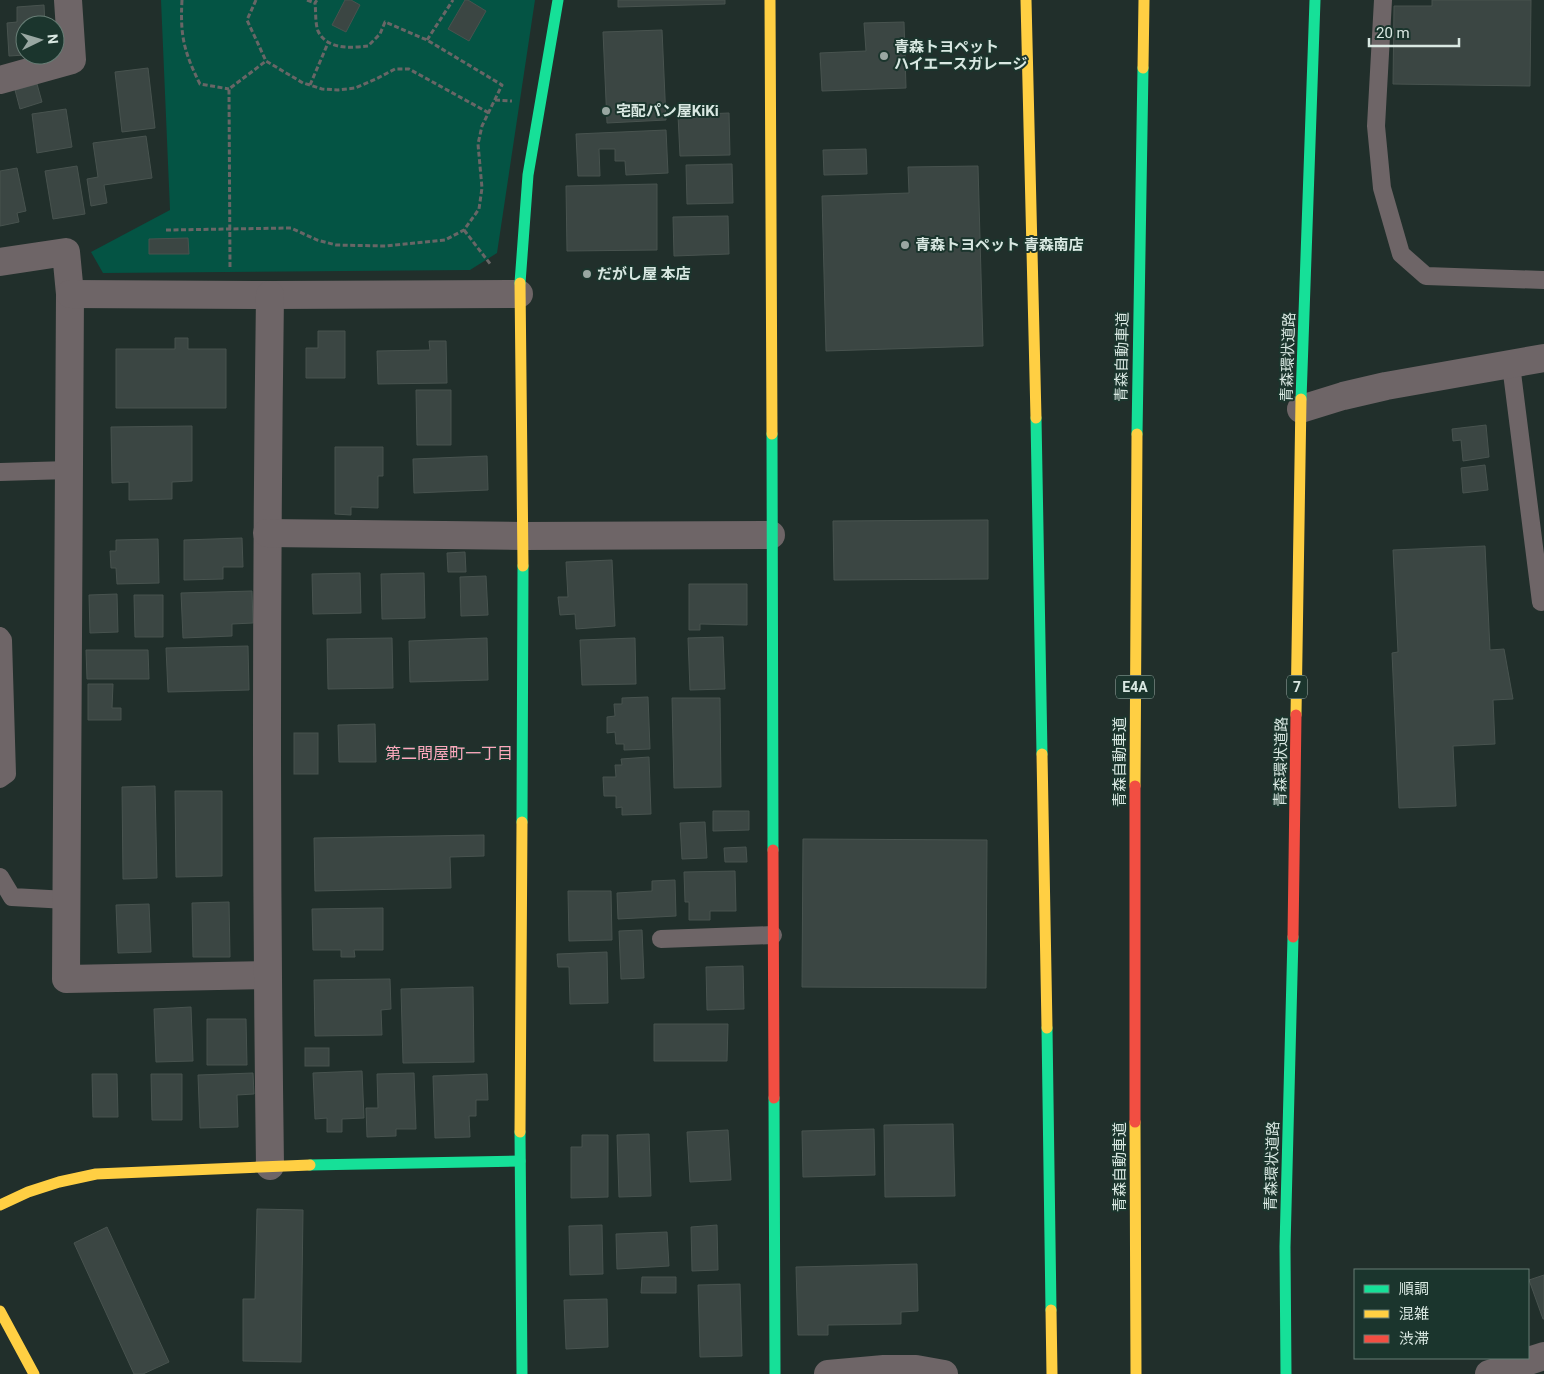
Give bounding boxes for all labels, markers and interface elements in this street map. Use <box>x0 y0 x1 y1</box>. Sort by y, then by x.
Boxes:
north arrow <box>15 15 65 65</box>
scale bar <box>1369 15 1459 47</box>
text: 20 m <box>1376 24 1410 42</box>
text: N <box>45 33 61 44</box>
place label: 青森トヨペット ハイエースガレージ <box>894 38 1028 73</box>
marker: 青森トヨペット ハイエースガレージ <box>878 50 890 62</box>
place label: 宅配パン屋KiKi <box>616 102 719 120</box>
marker: 宅配パン屋KiKi <box>600 105 612 117</box>
place label: 青森トヨペット 青森南店 <box>915 236 1084 254</box>
marker: 青森トヨペット 青森南店 <box>899 239 911 251</box>
place label: だがし屋 本店 <box>597 265 691 283</box>
marker: だがし屋 本店 <box>581 268 593 280</box>
street label: 青森自動車道 <box>1112 312 1132 402</box>
street label: 青森環状道路 <box>1277 312 1299 402</box>
road number: E4A <box>1116 676 1154 699</box>
road number: 7 <box>1287 676 1307 699</box>
street label: 青森自動車道 <box>1111 717 1129 807</box>
street label: 青森環状道路 <box>1271 717 1291 807</box>
district label: 第二問屋町一丁目 <box>385 744 513 763</box>
street label: 青森環状道路 <box>1261 1121 1283 1211</box>
street label: 青森自動車道 <box>1111 1122 1129 1212</box>
legend <box>1354 1269 1529 1359</box>
text: 順調 <box>1399 1280 1429 1298</box>
text: 混雑 <box>1399 1305 1429 1323</box>
text: 渋滞 <box>1399 1330 1429 1348</box>

